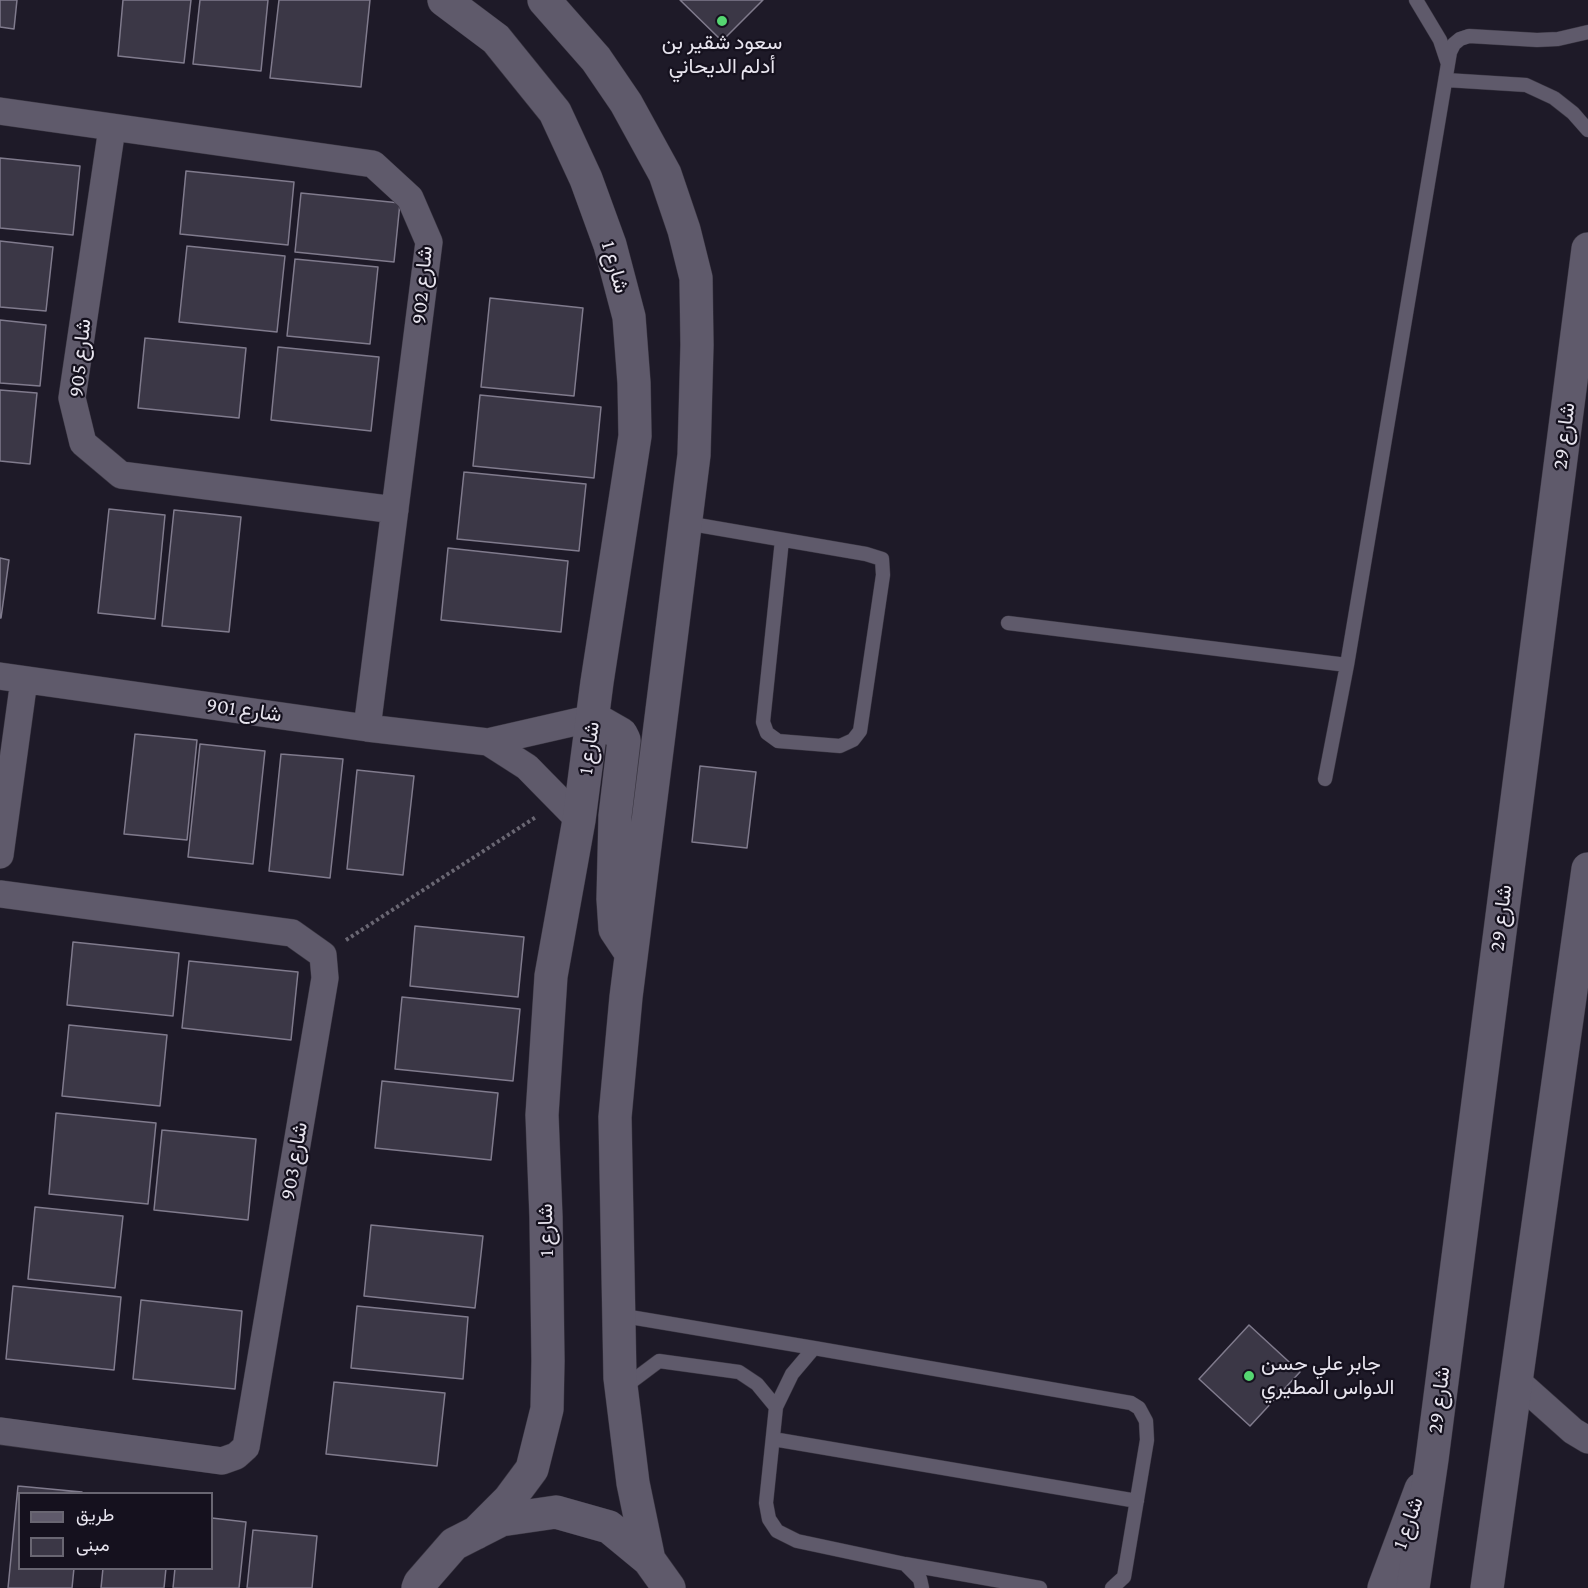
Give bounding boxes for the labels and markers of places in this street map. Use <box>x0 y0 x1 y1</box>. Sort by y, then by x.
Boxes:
marker: سعود شقير بن أدلم الديحاني <box>715 14 729 28</box>
place label: سعود شقير بن أدلم الديحاني <box>662 30 782 80</box>
place label: جابر علي حسن الدواس المطيري <box>1261 1351 1394 1401</box>
marker: جابر علي حسن الدواس المطيري <box>1242 1369 1256 1383</box>

